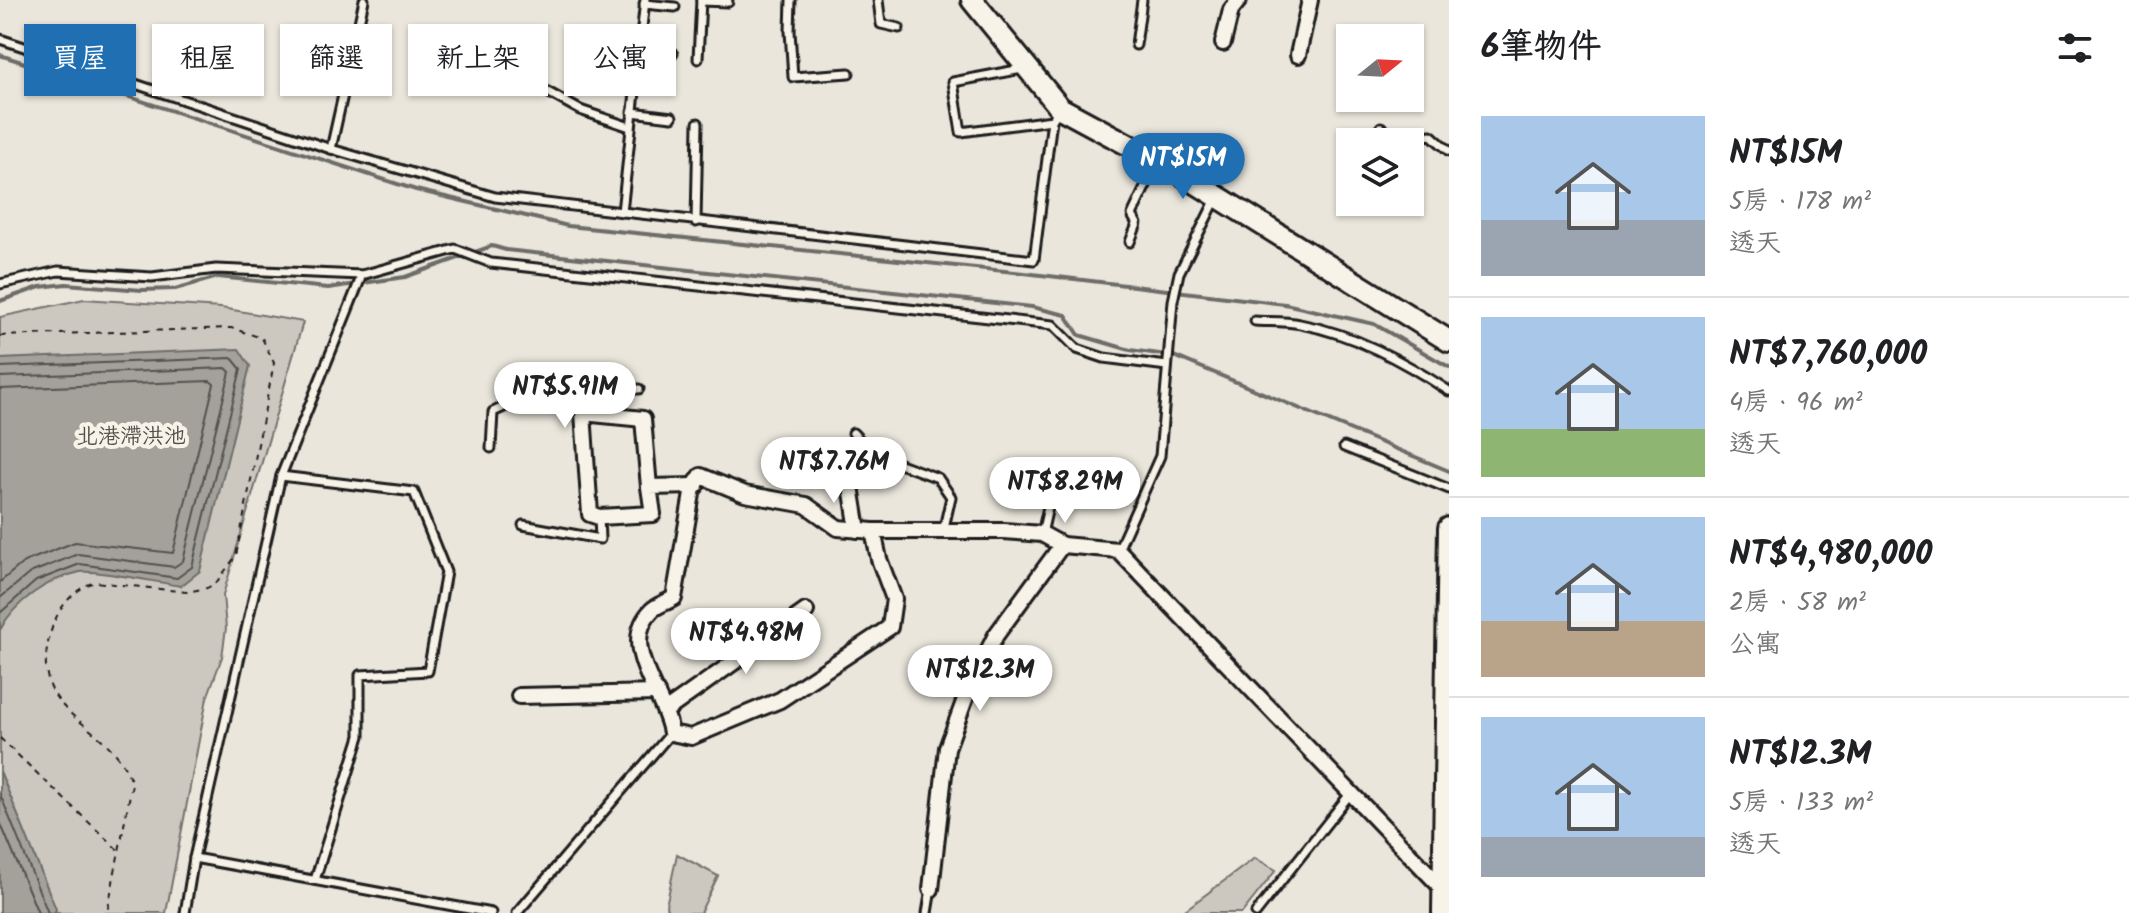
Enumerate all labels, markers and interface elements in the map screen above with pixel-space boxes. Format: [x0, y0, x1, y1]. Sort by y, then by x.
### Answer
text: 6筆物件 [1481, 21, 1601, 75]
chip: 買屋 [24, 24, 136, 96]
chip: 租屋 [152, 24, 264, 96]
chip: 篩選 [280, 24, 392, 96]
chip: 新上架 [408, 24, 548, 96]
chip: 公寓 [564, 24, 676, 96]
north arrow [1336, 24, 1424, 112]
map controls [1336, 24, 1424, 216]
icon: filters [2053, 26, 2097, 70]
text: NT$15M [1729, 127, 1842, 181]
button: layers [1336, 128, 1424, 216]
pin: NT$15M [1118, 133, 1248, 201]
text: NT$15M [1140, 138, 1226, 180]
icon: home [1545, 148, 1641, 244]
text: 5房 · 178 m² [1729, 181, 1871, 223]
text: 透天 [1729, 223, 1781, 265]
text: NT$7,760,000 [1729, 328, 1927, 382]
icon: home [1545, 349, 1641, 445]
pin: NT$5.91M [482, 362, 648, 430]
text: NT$5.91M [512, 367, 618, 409]
text: 4房 · 96 m² [1729, 382, 1863, 424]
park label: 北港滯洪池 [76, 420, 186, 455]
text: 透天 [1729, 424, 1781, 466]
pin: NT$7.76M [751, 437, 917, 505]
text: NT$7.76M [779, 442, 889, 484]
pin: NT$8.29M [982, 457, 1148, 525]
text: NT$8.29M [1007, 462, 1123, 504]
text: NT$4,980,000 [1729, 528, 1932, 582]
icon: home [1545, 549, 1641, 645]
text: 2房 · 58 m² [1729, 582, 1866, 624]
pin: NT$4.98M [663, 608, 829, 676]
text: NT$4.98M [689, 613, 803, 655]
text: 公寓 [1729, 624, 1781, 666]
pin: NT$12.3M [897, 645, 1063, 713]
text: NT$12.3M [926, 650, 1035, 692]
text: NT$12.3M [1729, 728, 1872, 782]
icon: home [1545, 749, 1641, 845]
text: 5房 · 133 m² [1729, 782, 1873, 824]
text: 透天 [1729, 824, 1781, 866]

